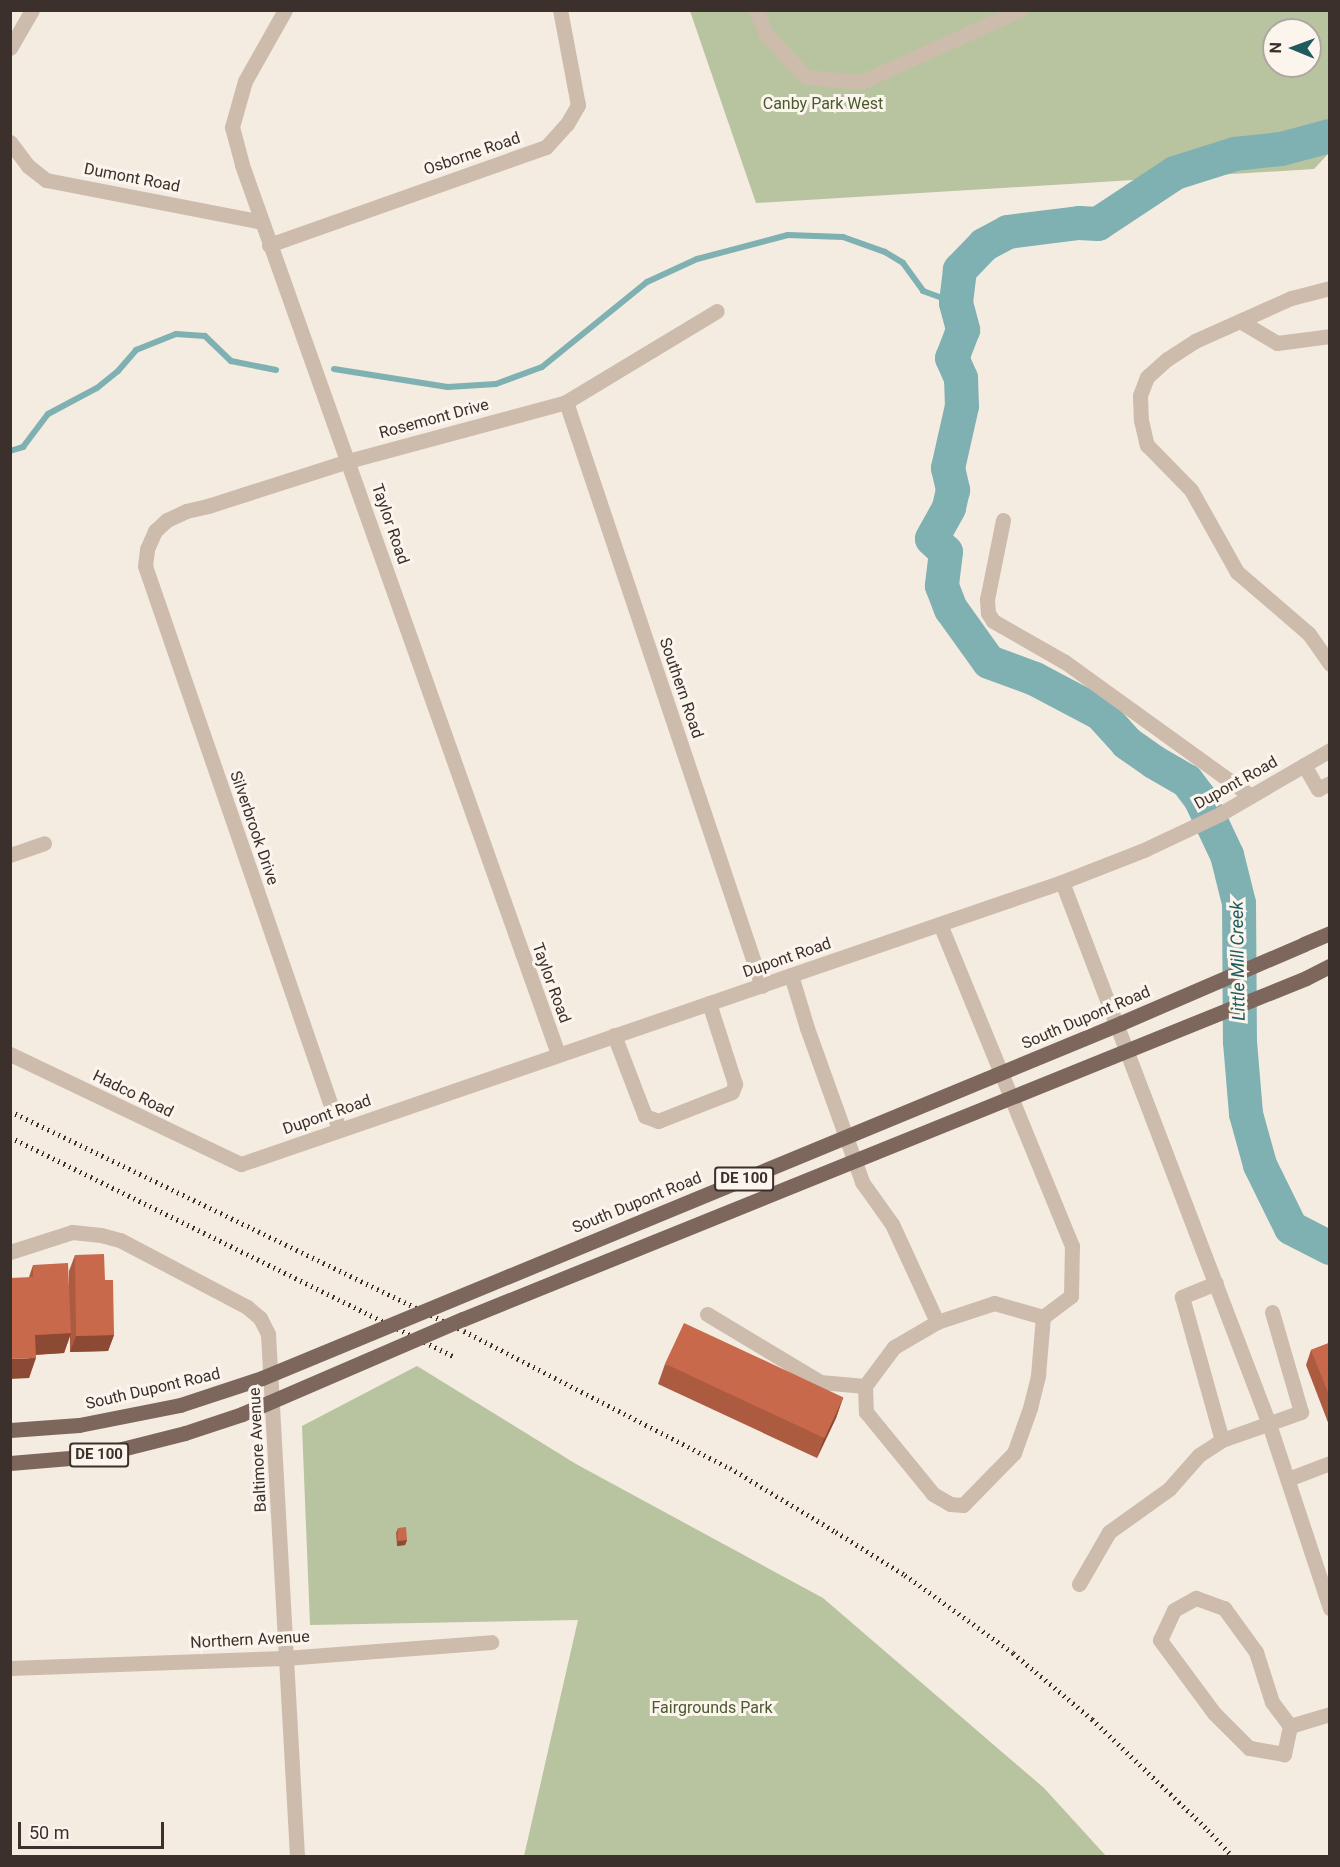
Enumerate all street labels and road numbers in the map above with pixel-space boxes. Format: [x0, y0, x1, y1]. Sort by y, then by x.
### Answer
street label: Osborne Road [421, 129, 523, 179]
street label: Dumont Road [82, 159, 182, 197]
street label: Rosemont Drive [377, 395, 491, 443]
street label: Taylor Road [367, 481, 413, 567]
street label: Southern Road [655, 635, 707, 741]
street label: Dupont Road [1191, 752, 1281, 814]
street label: Silverbrook Drive [225, 768, 283, 888]
street label: Dupont Road [740, 934, 834, 982]
street label: Taylor Road [528, 940, 574, 1026]
street label: South Dupont Road [1019, 982, 1153, 1054]
street label: Hadco Road [90, 1066, 176, 1122]
street label: Dupont Road [280, 1091, 374, 1139]
road number: DE 100 [714, 1167, 774, 1191]
street label: South Dupont Road [570, 1168, 704, 1238]
street label: South Dupont Road [84, 1364, 222, 1414]
street label: Baltimore Avenue [245, 1387, 271, 1513]
road number: DE 100 [69, 1443, 129, 1467]
street label: Northern Avenue [190, 1627, 310, 1653]

